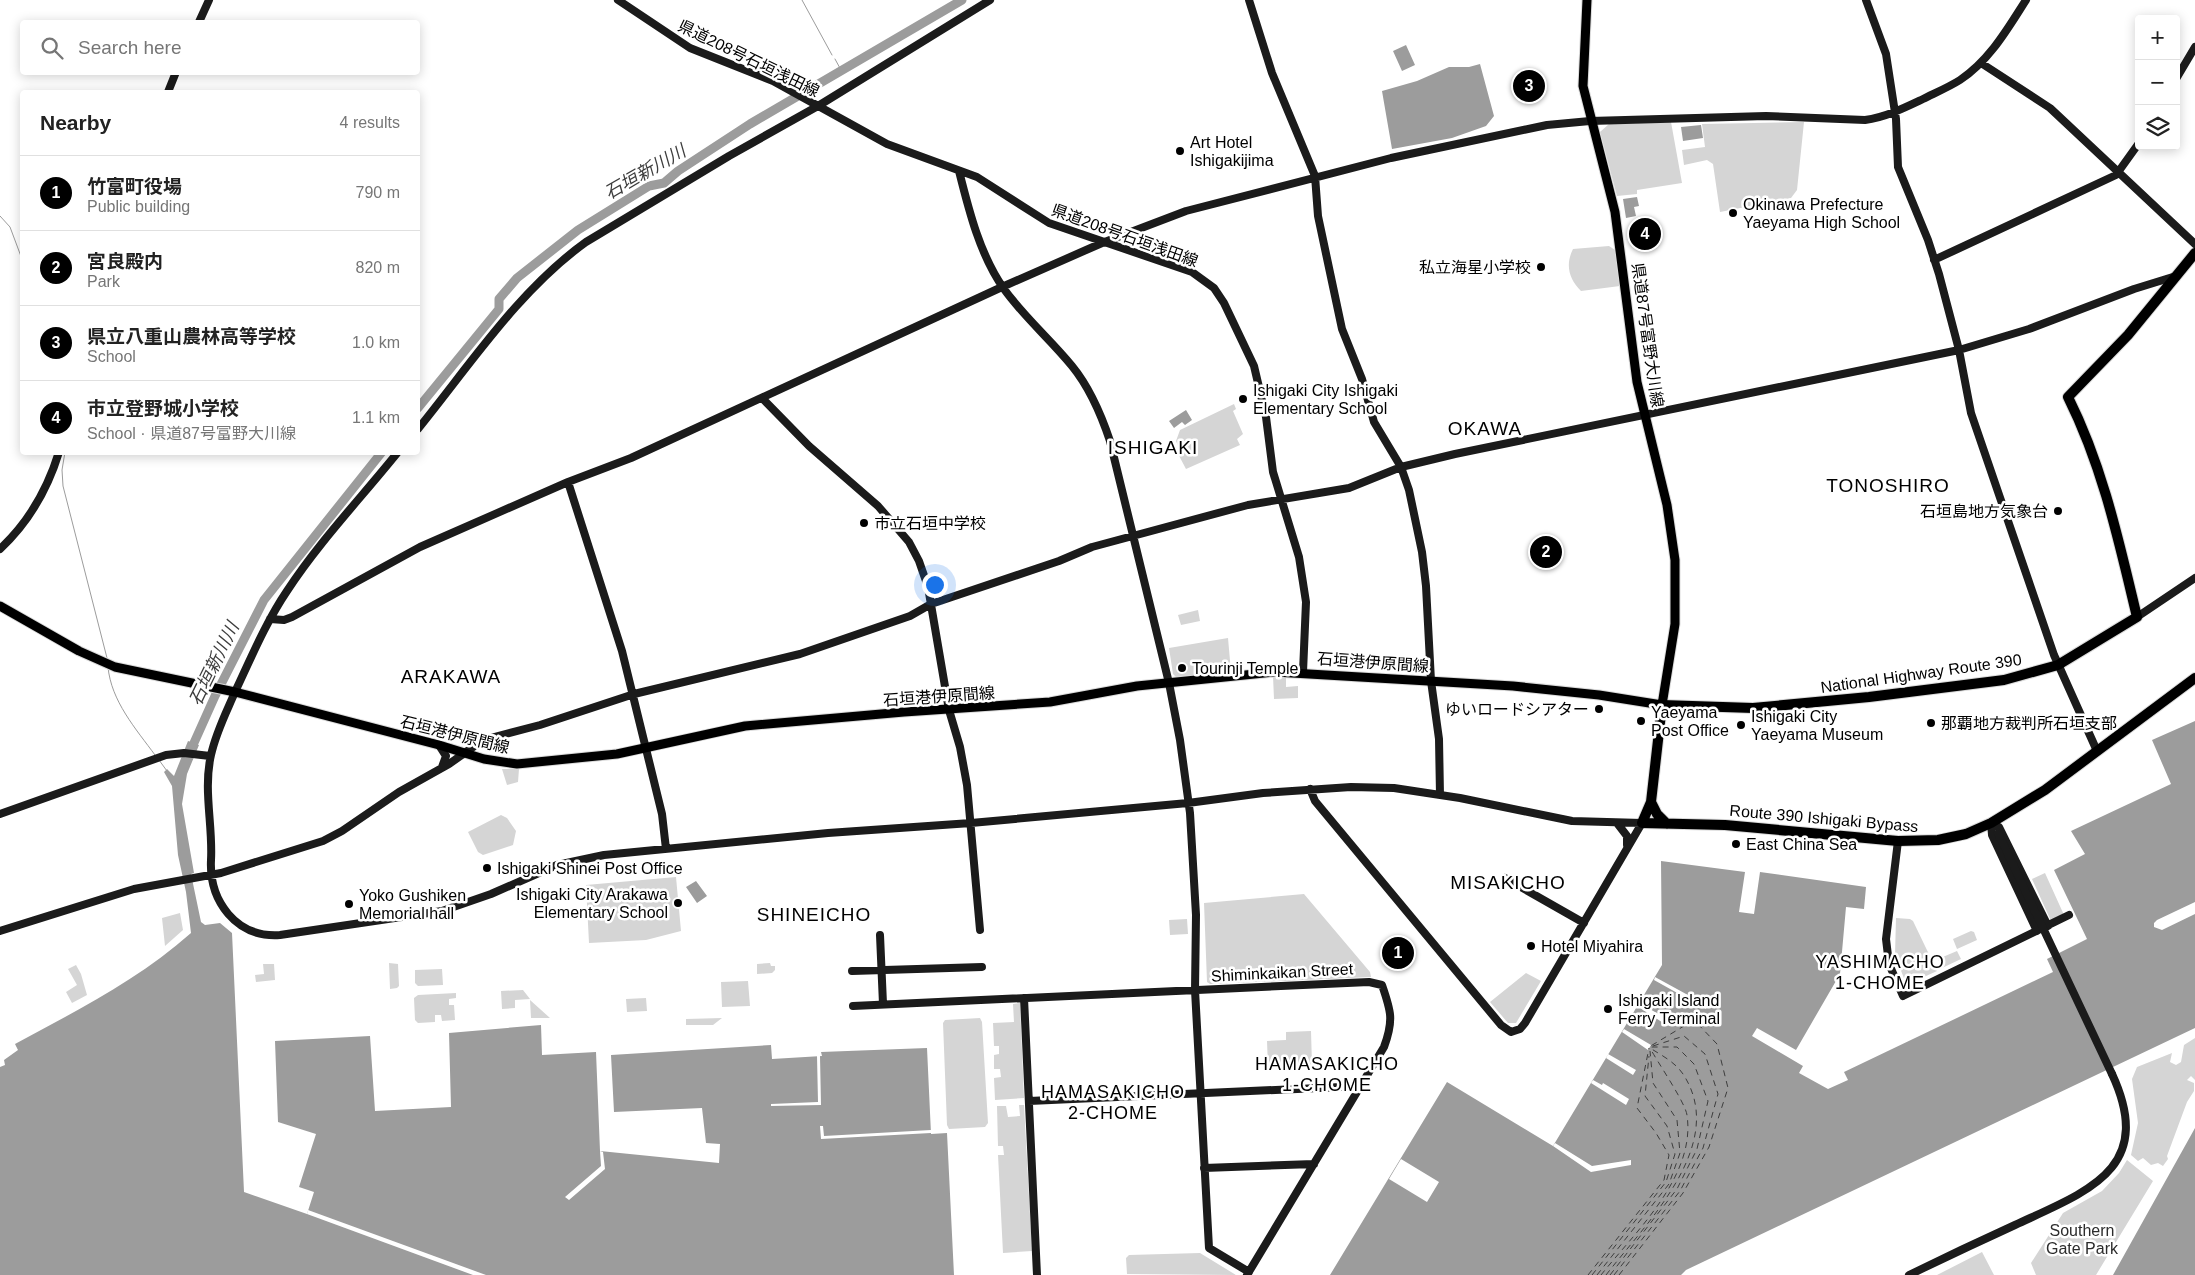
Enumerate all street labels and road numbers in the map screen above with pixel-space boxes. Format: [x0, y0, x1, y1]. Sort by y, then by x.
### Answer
street label: 県道208号石垣浅田線 [676, 17, 822, 100]
street label: 県道208号石垣浅田線 [1049, 201, 1200, 270]
street label: 県道87号富野大川線 [1629, 262, 1666, 408]
street label: 石垣港伊原間線 [1317, 650, 1429, 675]
street label: National Highway Route 390 [1819, 651, 2023, 696]
street label: 石垣港伊原間線 [883, 684, 995, 709]
street label: 石垣港伊原間線 [398, 713, 511, 756]
street label: Route 390 Ishigaki Bypass [1729, 802, 1919, 835]
street label: Shiminkaikan Street [1211, 960, 1354, 985]

